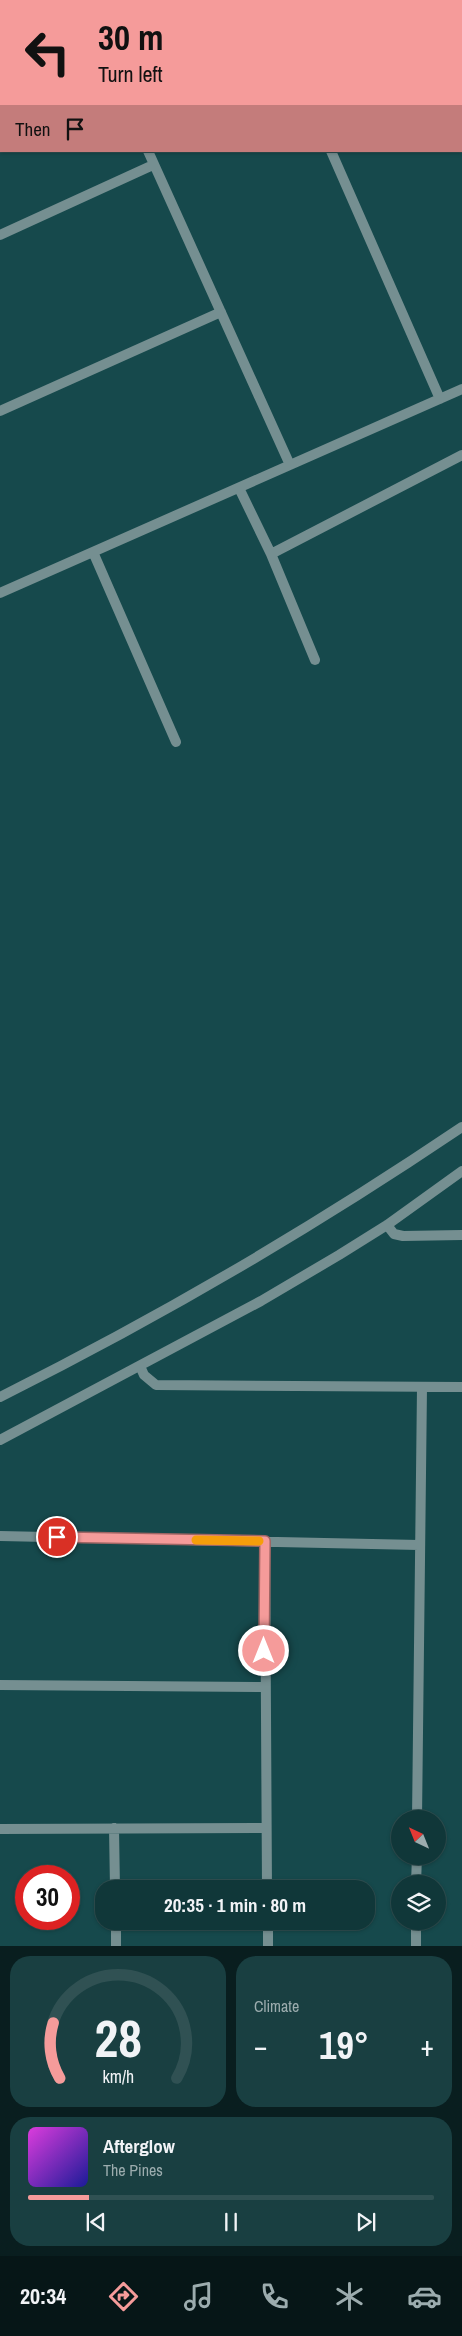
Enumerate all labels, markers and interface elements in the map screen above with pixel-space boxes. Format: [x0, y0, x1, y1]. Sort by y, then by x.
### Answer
text: 30 m [98, 14, 163, 61]
icon: left [15, 20, 80, 85]
text: Turn left [98, 59, 163, 89]
icon: arrive [61, 115, 89, 143]
text: Then [15, 116, 51, 142]
pin [36, 1516, 78, 1558]
icon: arrive [43, 1523, 71, 1551]
position arrow [237, 1624, 289, 1676]
north arrow [391, 1810, 446, 1865]
map controls [391, 1810, 446, 1930]
speed limit sign: 30 [15, 1865, 80, 1930]
button: layers [391, 1875, 446, 1930]
text: 20:35 · 1 min · 80 m [164, 1892, 306, 1918]
text: Climate [254, 1995, 299, 2017]
text: 28 [94, 2003, 142, 2073]
text: 19° [319, 2020, 369, 2071]
text: − [254, 2027, 267, 2065]
text: + [421, 2027, 434, 2065]
text: km/h [102, 2065, 134, 2089]
text: Afterglow [103, 2133, 175, 2159]
text: The Pines [103, 2159, 163, 2181]
icon: previous [82, 2208, 110, 2236]
icon: pause [217, 2208, 245, 2236]
icon: next [352, 2208, 380, 2236]
icon: directions [106, 2279, 141, 2314]
icon: music [181, 2279, 216, 2314]
icon: phone [257, 2279, 292, 2314]
icon: climate [332, 2279, 367, 2314]
icon: car [407, 2279, 442, 2314]
text: 20:34 [20, 2281, 66, 2311]

